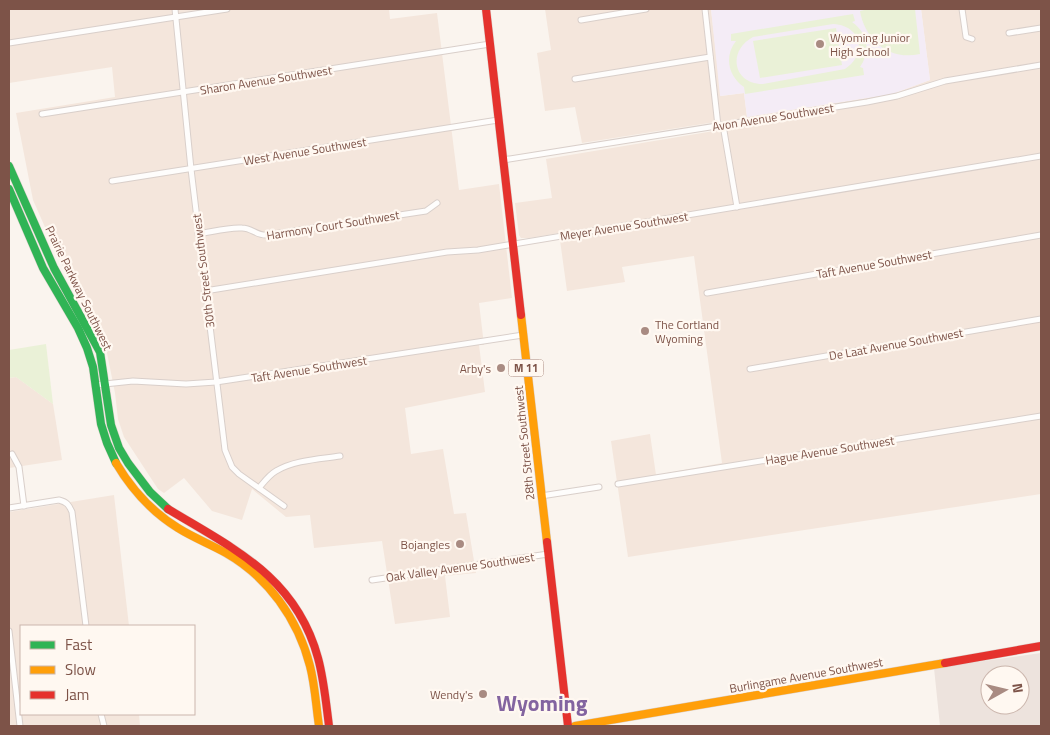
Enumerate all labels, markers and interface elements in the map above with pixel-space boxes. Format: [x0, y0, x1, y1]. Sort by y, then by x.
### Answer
place label: Wyoming Junior High School [830, 28, 910, 61]
marker: Wyoming Junior High School [814, 38, 826, 50]
street label: Sharon Avenue Southwest [199, 60, 334, 100]
street label: Avon Avenue Southwest [711, 98, 836, 136]
street label: West Avenue Southwest [242, 132, 368, 170]
street label: Harmony Court Southwest [265, 205, 402, 245]
street label: Meyer Avenue Southwest [559, 206, 690, 246]
street label: 30th Street Southwest [186, 212, 219, 329]
street label: Prairie Parkway Southwest [41, 222, 118, 354]
street label: Taft Avenue Southwest [815, 244, 934, 284]
place label: The Cortland Wyoming [655, 315, 719, 348]
street label: De Laat Avenue Southwest [827, 323, 965, 365]
marker: The Cortland Wyoming [639, 325, 651, 337]
street label: Taft Avenue Southwest [250, 350, 369, 388]
place label: Arby's [460, 359, 491, 378]
road number: M 11 [508, 359, 544, 376]
marker: Arby's [495, 362, 507, 374]
street label: 28th Street Southwest [508, 384, 539, 501]
street label: Hague Avenue Southwest [764, 430, 897, 470]
place label: Bojangles [401, 535, 450, 554]
marker: Bojangles [454, 538, 466, 550]
street label: Oak Valley Avenue Southwest [384, 547, 536, 587]
legend [20, 625, 195, 715]
text: Fast [65, 633, 93, 656]
street label: Burlingame Avenue Southwest [728, 652, 885, 698]
text: Slow [65, 658, 96, 681]
north arrow [980, 665, 1030, 715]
text: N [1007, 682, 1029, 694]
text: Jam [65, 683, 89, 706]
place label: Wendy's [430, 685, 473, 704]
district label: Wyoming [496, 686, 588, 720]
marker: Wendy's [477, 688, 489, 700]

